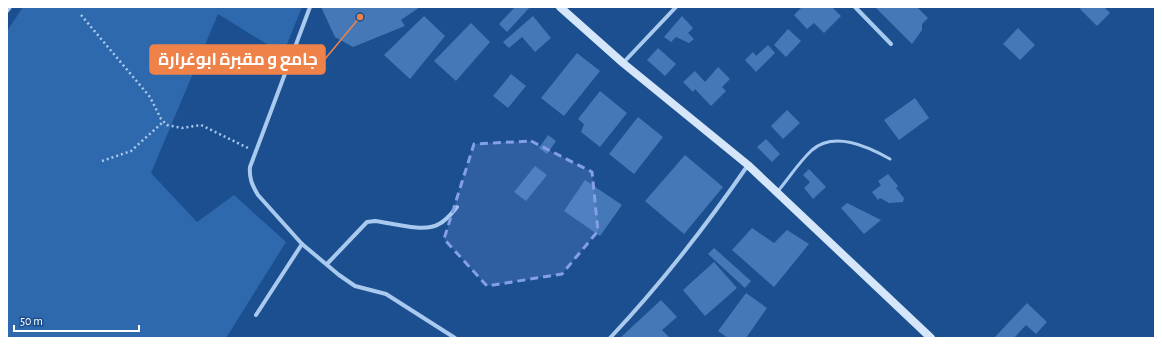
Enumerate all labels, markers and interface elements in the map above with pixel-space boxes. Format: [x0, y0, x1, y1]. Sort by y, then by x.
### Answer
callout: جامع و مقبرة ابوغرارة [150, 45, 325, 74]
text: جامع و مقبرة ابوغرارة [158, 51, 318, 71]
scale bar [14, 307, 139, 333]
text: 50 m [20, 315, 43, 327]

